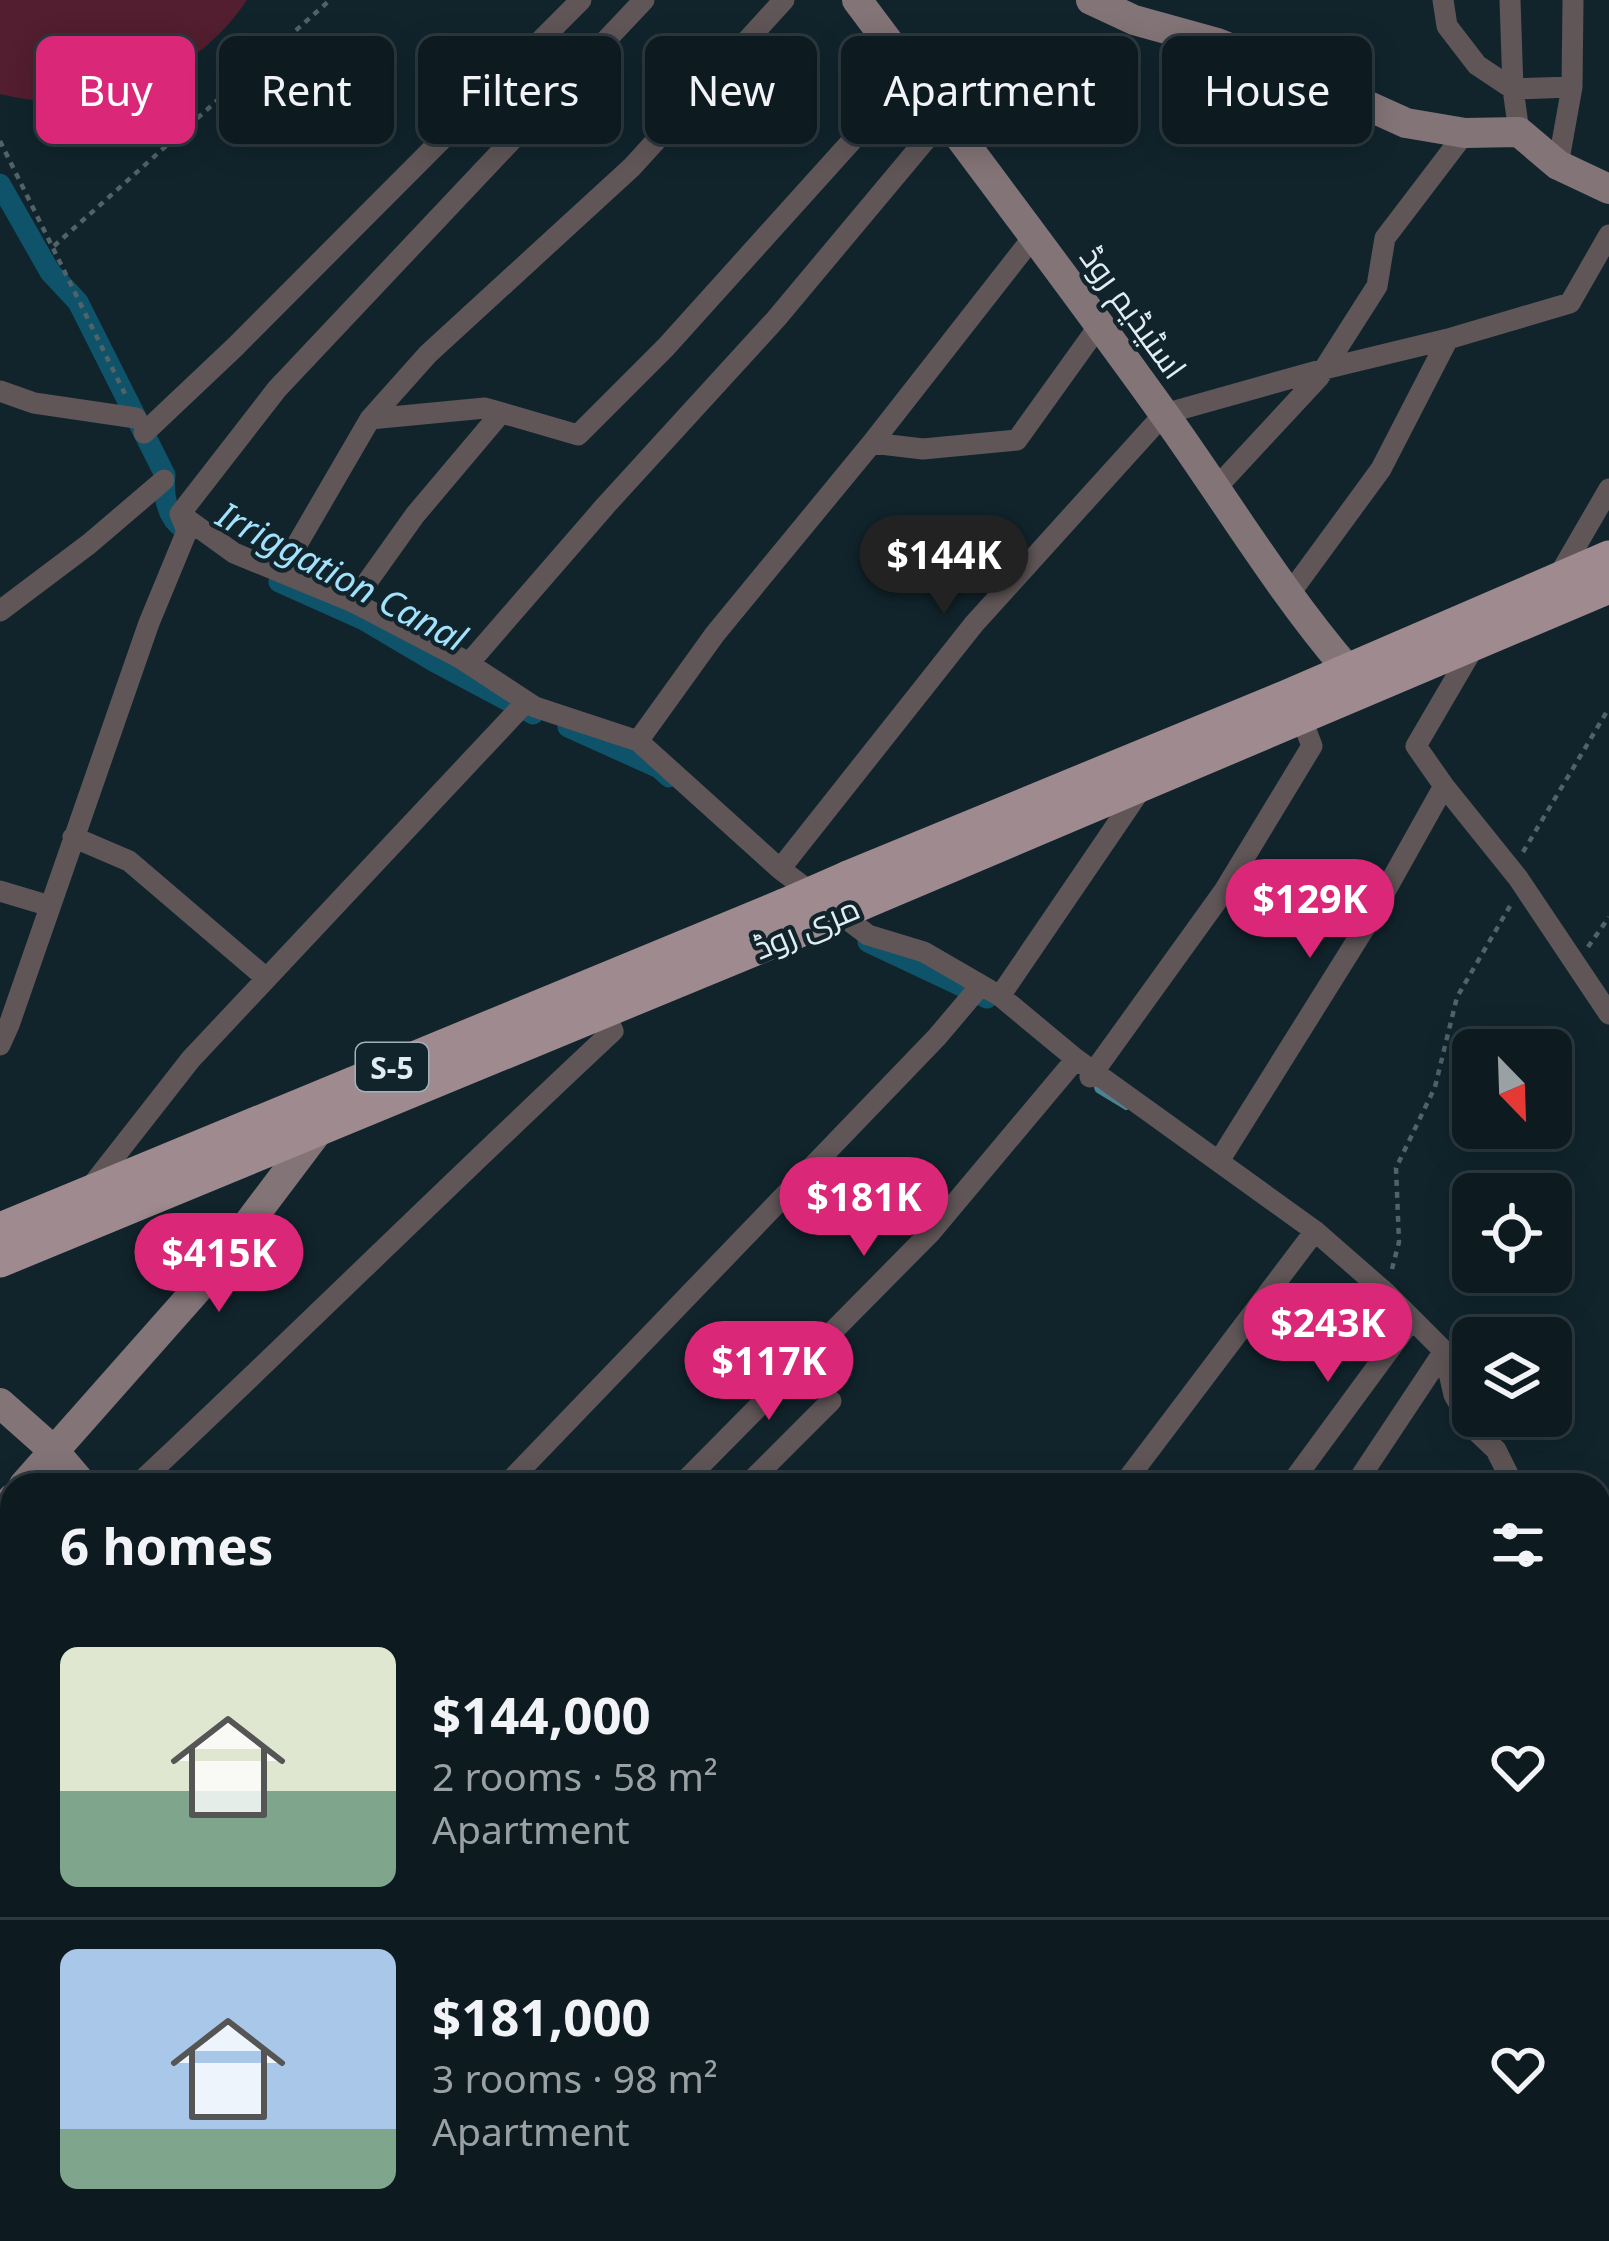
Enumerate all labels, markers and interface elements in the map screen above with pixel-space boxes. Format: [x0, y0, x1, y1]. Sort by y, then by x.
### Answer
chip: Buy [36, 36, 195, 144]
chip: Rent [219, 36, 394, 144]
chip: Filters [418, 36, 621, 144]
chip: New [645, 36, 817, 144]
chip: Apartment [841, 36, 1138, 144]
chip: House [1162, 36, 1372, 144]
street label: اسٹیڈیم روڈ [1069, 236, 1198, 388]
water label: Irriggation Canal [208, 489, 476, 663]
pin: $144K [860, 515, 1028, 617]
text: $144K [886, 527, 1002, 580]
pin: $129K [1226, 859, 1394, 961]
text: $129K [1252, 871, 1368, 924]
street label: مری روڈ [746, 884, 866, 970]
north arrow [1452, 1029, 1572, 1149]
map controls [1452, 1029, 1572, 1437]
road number: S-5 [356, 1043, 428, 1091]
pin: $181K [780, 1157, 948, 1259]
text: $181K [806, 1169, 922, 1222]
button: locate [1452, 1173, 1572, 1293]
pin: $415K [135, 1213, 303, 1315]
text: $415K [161, 1225, 277, 1278]
pin: $243K [1244, 1283, 1412, 1385]
text: $243K [1270, 1295, 1386, 1348]
button: layers [1452, 1317, 1572, 1437]
pin: $117K [685, 1321, 853, 1423]
text: $117K [711, 1333, 827, 1386]
text: 6 homes [60, 1510, 273, 1580]
icon: filters [1485, 1512, 1551, 1578]
text: $144,000 [432, 1679, 651, 1749]
icon: home [156, 1695, 300, 1839]
icon: heart [1485, 1734, 1551, 1800]
text: 2 rooms · 58 m² [432, 1749, 718, 1802]
text: Apartment [432, 1802, 630, 1855]
text: $181,000 [432, 1981, 651, 2051]
icon: home [156, 1997, 300, 2141]
icon: heart [1485, 2036, 1551, 2102]
text: 3 rooms · 98 m² [432, 2051, 718, 2104]
text: Apartment [432, 2104, 630, 2157]

